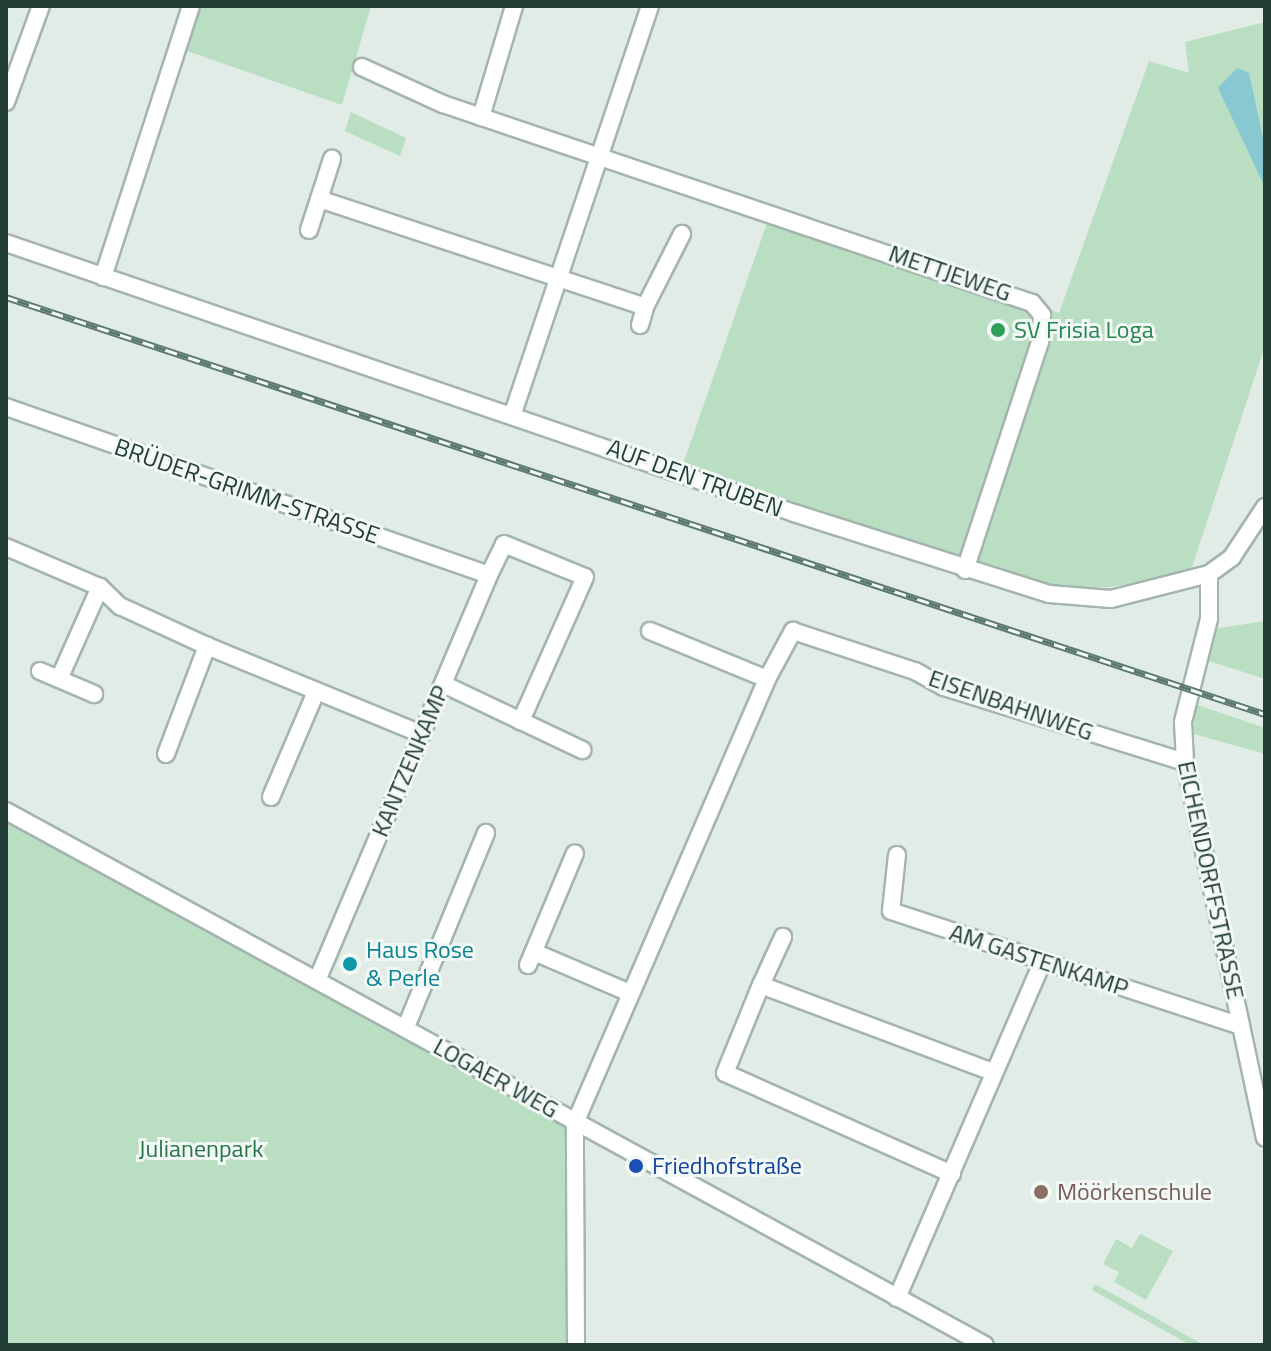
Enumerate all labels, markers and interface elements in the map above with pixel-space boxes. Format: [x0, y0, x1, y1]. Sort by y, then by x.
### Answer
street label: METTJEWEG [885, 239, 1015, 307]
place label: SV Frisia Loga [1014, 316, 1154, 344]
marker: SV Frisia Loga [989, 321, 1007, 339]
street label: BRÜDER-GRIMM-STRASSE [111, 432, 383, 550]
street label: AUF DEN TRUBEN [603, 433, 787, 523]
street label: EISENBAHNWEG [925, 663, 1097, 747]
street label: KANTZENKAMP [365, 681, 455, 841]
street label: EICHENDORFFSTRASSE [1172, 758, 1250, 1002]
street label: AM GASTENKAMP [946, 918, 1132, 1002]
place label: Haus Rose & Perle [366, 936, 474, 992]
marker: Haus Rose & Perle [341, 955, 359, 973]
street label: LOGAER WEG [428, 1032, 564, 1124]
park label: Julianenpark [139, 1135, 263, 1163]
place label: Friedhofstraße [652, 1152, 802, 1180]
marker: Friedhofstraße [627, 1157, 645, 1175]
place label: Möörkenschule [1057, 1178, 1212, 1206]
marker: Möörkenschule [1032, 1183, 1050, 1201]

